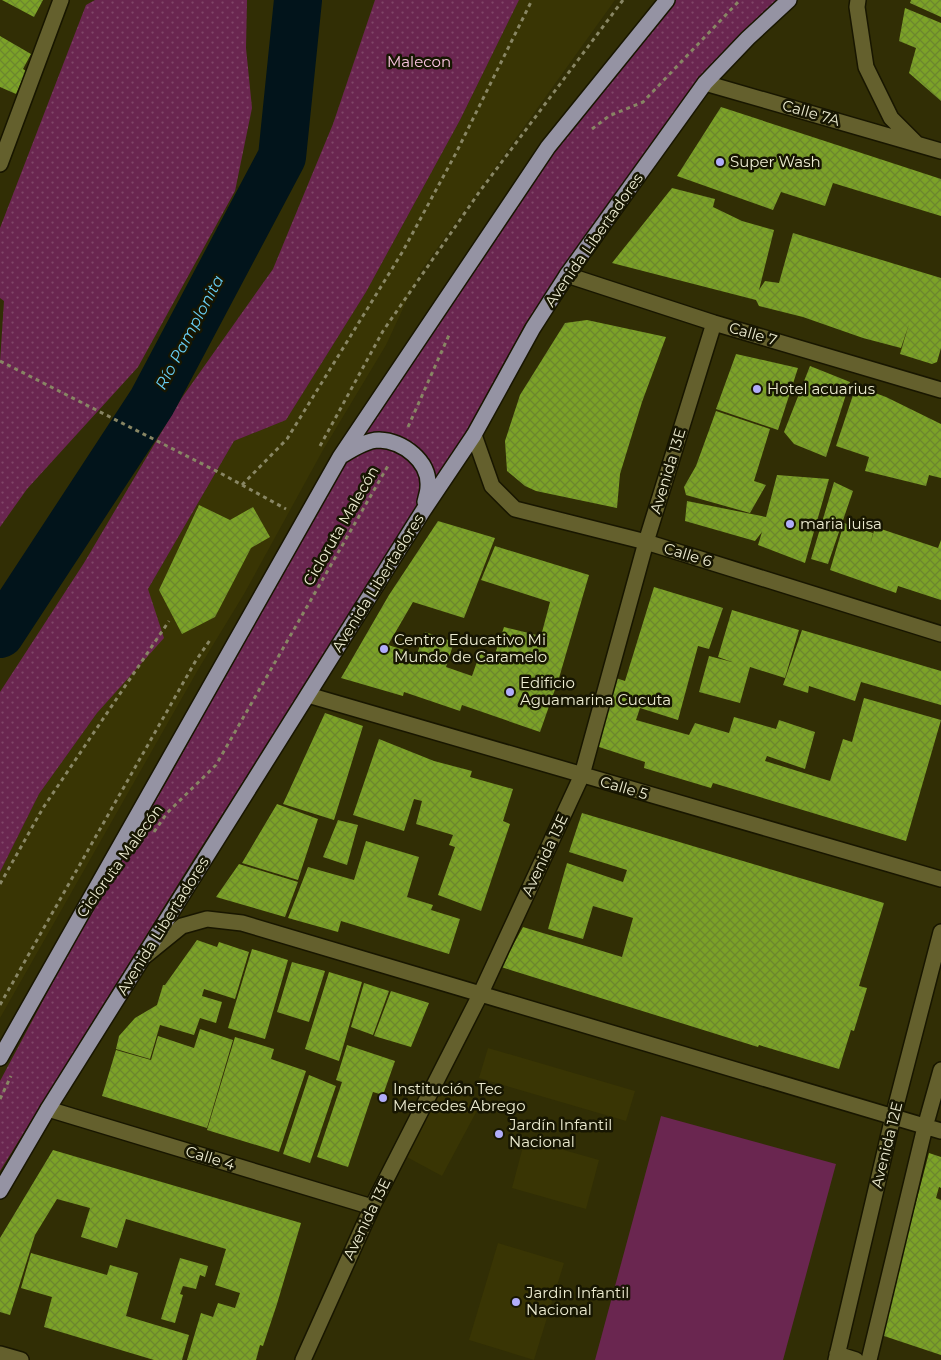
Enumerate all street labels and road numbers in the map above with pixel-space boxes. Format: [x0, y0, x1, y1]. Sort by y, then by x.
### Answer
street label: Calle 7A [780, 95, 842, 130]
street label: Avenida Libertadores [540, 169, 647, 310]
street label: Calle 7 [727, 318, 780, 349]
street label: Avenida 13E [646, 426, 690, 516]
street label: Cicloruta Malecón [299, 462, 383, 589]
street label: Avenida Libertadores [327, 510, 428, 655]
street label: Calle 6 [662, 538, 715, 571]
street label: Calle 5 [598, 772, 650, 803]
street label: Cicloruta Malecón [72, 800, 167, 921]
street label: Avenida 13E [517, 811, 572, 899]
street label: Avenida Libertadores [112, 853, 213, 998]
street label: Avenida 12E [867, 1100, 906, 1190]
street label: Calle 4 [183, 1141, 237, 1174]
street label: Avenida 13E [339, 1175, 394, 1263]

